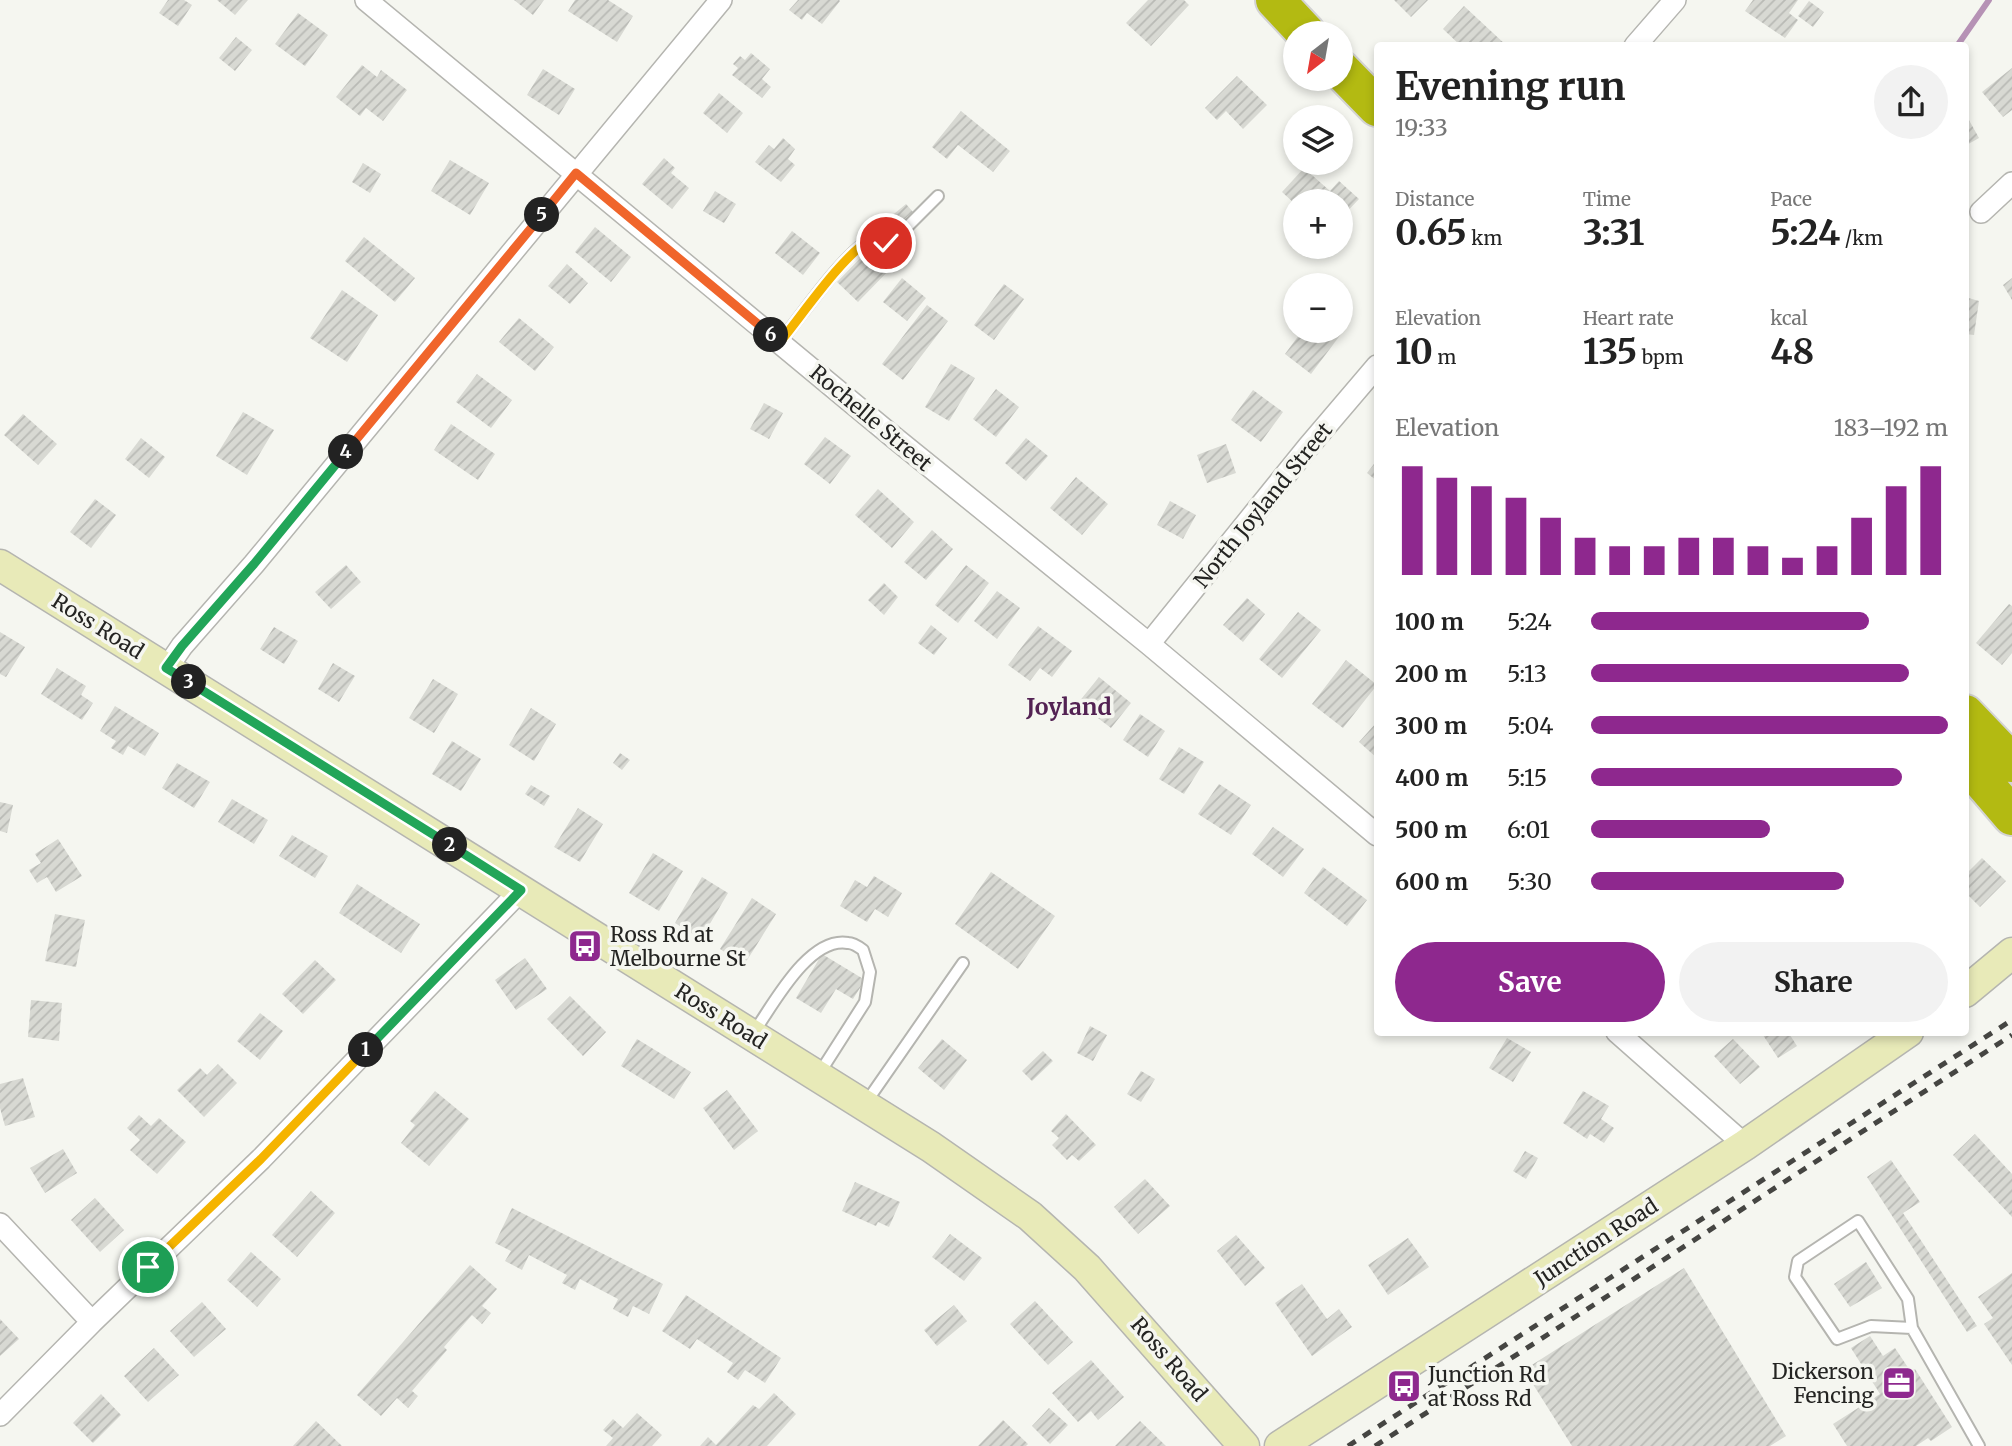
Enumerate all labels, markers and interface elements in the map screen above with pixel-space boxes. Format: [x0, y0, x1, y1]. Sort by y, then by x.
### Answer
north arrow [1283, 21, 1353, 91]
map controls [1283, 21, 1353, 343]
text: Evening run [1395, 63, 1626, 110]
button: share [1874, 65, 1948, 139]
button: layers [1283, 105, 1353, 175]
text: 19:33 [1395, 113, 1448, 142]
text: Distance [1395, 187, 1474, 211]
text: Time [1583, 187, 1631, 211]
text: Pace [1770, 187, 1812, 211]
button: + [1283, 189, 1353, 259]
pin: 5 [524, 198, 560, 232]
text: 5 [536, 202, 547, 226]
text: 0.65 [1395, 211, 1467, 255]
text: 3:31 [1583, 211, 1645, 255]
text: 5:24 [1770, 211, 1840, 255]
pin [856, 213, 916, 273]
icon: check [867, 224, 905, 262]
text: km [1467, 226, 1502, 250]
text: /km [1840, 226, 1883, 250]
button: − [1283, 273, 1353, 343]
text: Elevation [1395, 306, 1481, 330]
text: Heart rate [1583, 306, 1674, 330]
text: kcal [1770, 306, 1808, 330]
pin: 6 [754, 318, 788, 352]
text: 6 [765, 322, 776, 346]
text: 10 [1395, 330, 1433, 374]
text: 135 [1583, 330, 1637, 374]
text: 48 [1770, 330, 1814, 374]
text: m [1433, 345, 1456, 369]
text: bpm [1637, 345, 1684, 369]
street label: Rochelle Street [804, 359, 938, 477]
text: Elevation [1395, 413, 1499, 442]
text: 183–192 m [1834, 413, 1948, 442]
street label: North Joyland Street [1188, 417, 1338, 593]
pin: 4 [328, 434, 364, 470]
text: 4 [339, 439, 352, 463]
street label: Ross Road [47, 587, 149, 665]
text: 100 m [1395, 607, 1464, 636]
text: 5:24 [1507, 607, 1552, 636]
text: 200 m [1395, 659, 1467, 688]
text: 5:13 [1507, 659, 1547, 688]
pin: 3 [172, 664, 206, 700]
text: 3 [183, 669, 194, 693]
district label: Joyland [1025, 692, 1112, 721]
text: 300 m [1395, 711, 1467, 740]
text: 5:04 [1507, 711, 1553, 740]
text: 400 m [1395, 763, 1469, 792]
text: 5:15 [1507, 763, 1547, 792]
text: 500 m [1395, 815, 1467, 844]
text: 6:01 [1507, 815, 1550, 844]
pin: 2 [433, 828, 468, 862]
text: 2 [444, 832, 455, 856]
text: 600 m [1395, 867, 1468, 896]
text: 5:30 [1507, 867, 1552, 896]
place label: Ross Rd at Melbourne St [610, 921, 746, 972]
bus stop icon: Ross Rd at Melbourne St [566, 927, 604, 965]
button: Save [1395, 942, 1665, 1022]
button: Share [1679, 942, 1948, 1022]
street label: Ross Road [670, 977, 772, 1055]
pin: 1 [348, 1032, 384, 1068]
text: 1 [361, 1037, 370, 1061]
street label: Junction Road [1528, 1192, 1663, 1292]
pin [118, 1237, 178, 1297]
icon: arrive [129, 1248, 167, 1286]
street label: Ross Road [1125, 1311, 1213, 1407]
place label: Dickerson Fencing [1772, 1358, 1874, 1409]
place label: Junction Rd at Ross Rd [1427, 1361, 1546, 1412]
office icon: Dickerson Fencing [1880, 1364, 1918, 1402]
bus stop icon: Junction Rd at Ross Rd [1385, 1367, 1423, 1405]

